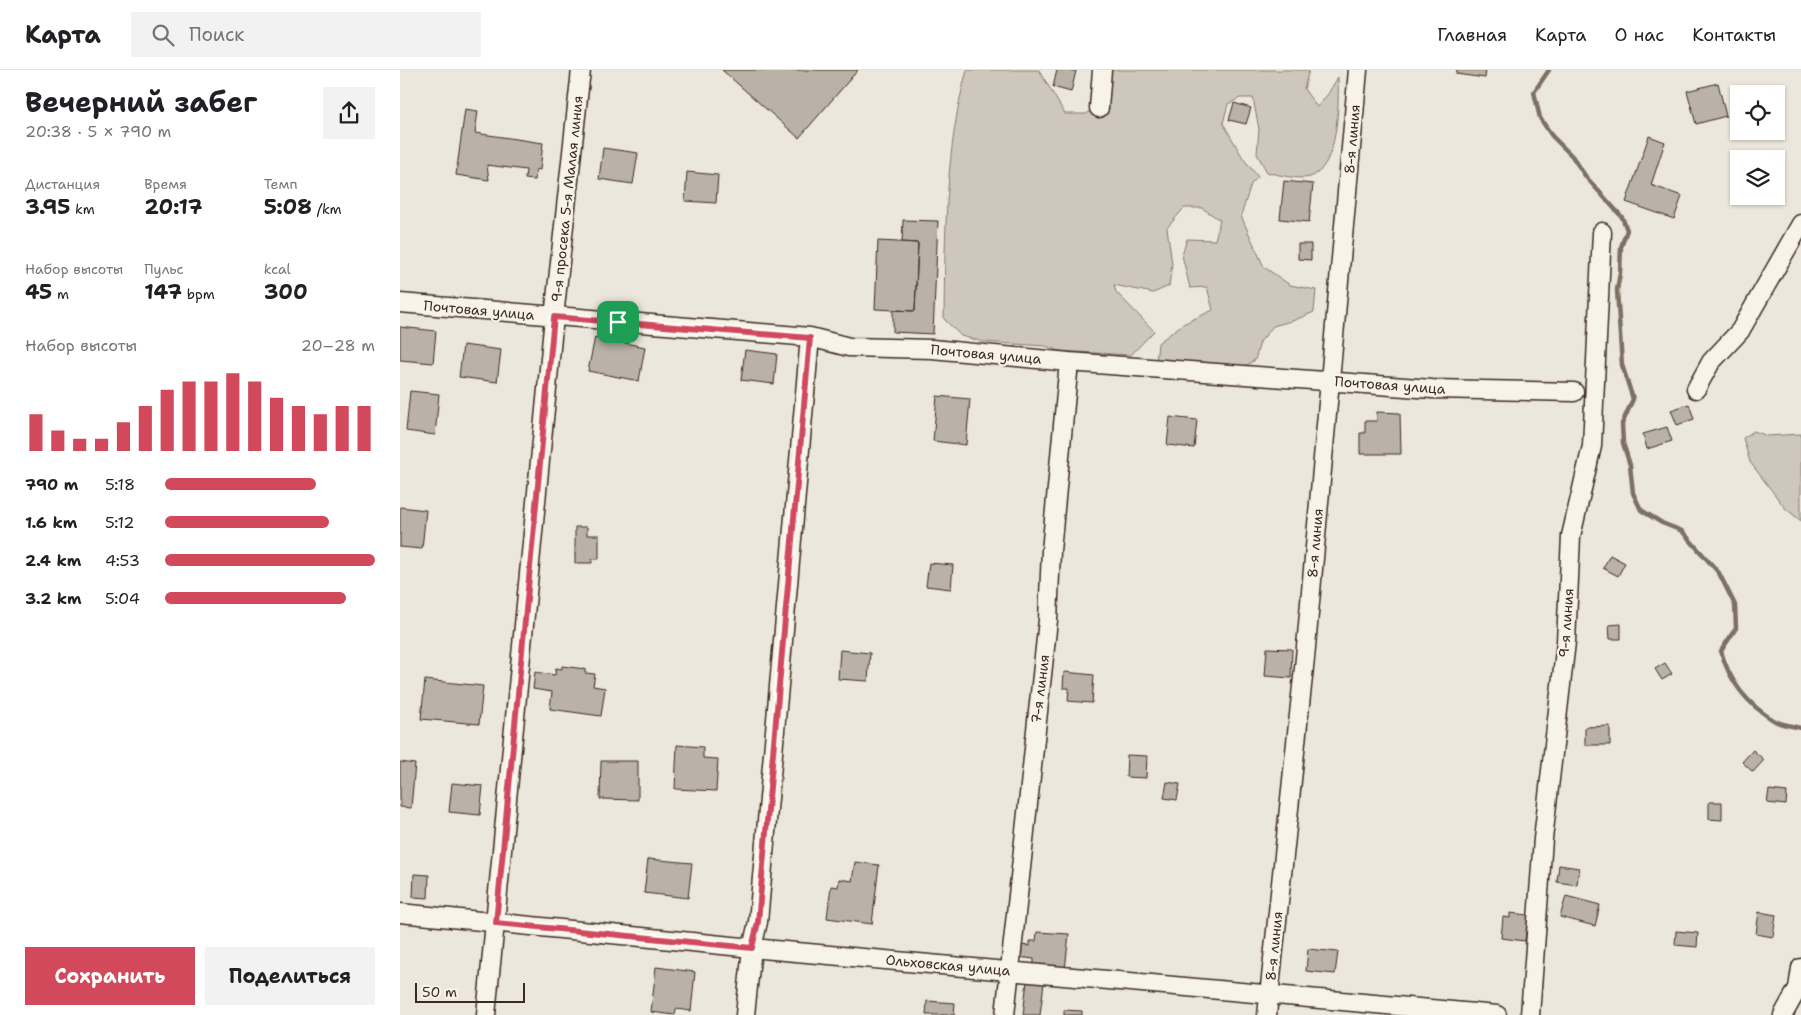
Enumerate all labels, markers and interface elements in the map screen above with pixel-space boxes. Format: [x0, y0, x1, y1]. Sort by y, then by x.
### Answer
search box [131, 12, 481, 57]
text: Карта [25, 19, 101, 51]
icon: search [149, 21, 177, 49]
text: Поиск [189, 22, 244, 47]
text: Главная [1437, 23, 1507, 47]
text: Карта [1535, 23, 1587, 47]
text: О нас [1615, 23, 1664, 47]
text: Контакты [1692, 23, 1776, 47]
text: Вечерний забег [25, 83, 257, 121]
map controls [1730, 85, 1785, 205]
button: locate [1730, 85, 1785, 140]
button: share [323, 87, 375, 139]
street label: 9-я просека 5-я Малая линия [547, 95, 587, 303]
street label: 8-я линия [1340, 104, 1364, 174]
text: 20:38 · 5 × 790 m [25, 121, 171, 142]
button: layers [1730, 150, 1785, 205]
text: Дистанция [25, 175, 100, 193]
text: Время [144, 175, 187, 193]
text: Темп [264, 175, 298, 193]
text: 3.95 [25, 193, 70, 221]
text: 20:17 [144, 193, 202, 221]
text: 5:08 [264, 193, 312, 221]
text: km [70, 200, 95, 218]
text: /km [312, 200, 342, 218]
text: Набор высоты [25, 260, 123, 278]
text: Пульс [144, 260, 184, 278]
text: kcal [264, 260, 291, 278]
text: 45 [25, 278, 52, 306]
text: 147 [144, 278, 182, 306]
text: 300 [264, 278, 308, 306]
text: m [52, 285, 69, 303]
text: bpm [182, 285, 215, 303]
street label: Почтовая улица [423, 296, 535, 324]
pin [597, 301, 639, 343]
icon: arrive [604, 308, 632, 336]
text: Набор высоты [25, 335, 137, 356]
text: 20–28 m [301, 335, 375, 356]
street label: Почтовая улица [930, 340, 1042, 368]
street label: Почтовая улица [1334, 372, 1446, 398]
text: 790 m [25, 474, 78, 495]
text: 5:18 [105, 474, 135, 495]
street label: 8-я линия [1303, 508, 1327, 578]
text: 1.6 km [25, 512, 77, 533]
text: 5:12 [105, 512, 135, 533]
text: 2.4 km [25, 550, 81, 571]
text: 4:53 [105, 550, 140, 571]
text: 3.2 km [25, 588, 82, 609]
text: 5:04 [105, 588, 140, 609]
street label: 9-я линия [1555, 588, 1577, 658]
street label: 7-я линия [1027, 653, 1053, 725]
street label: 8-я линия [1261, 910, 1287, 982]
button: Сохранить [25, 947, 195, 1005]
button: Поделиться [205, 947, 375, 1005]
street label: Ольховская улица [885, 951, 1011, 979]
scale bar [415, 980, 525, 1003]
text: 50 m [422, 983, 457, 1001]

